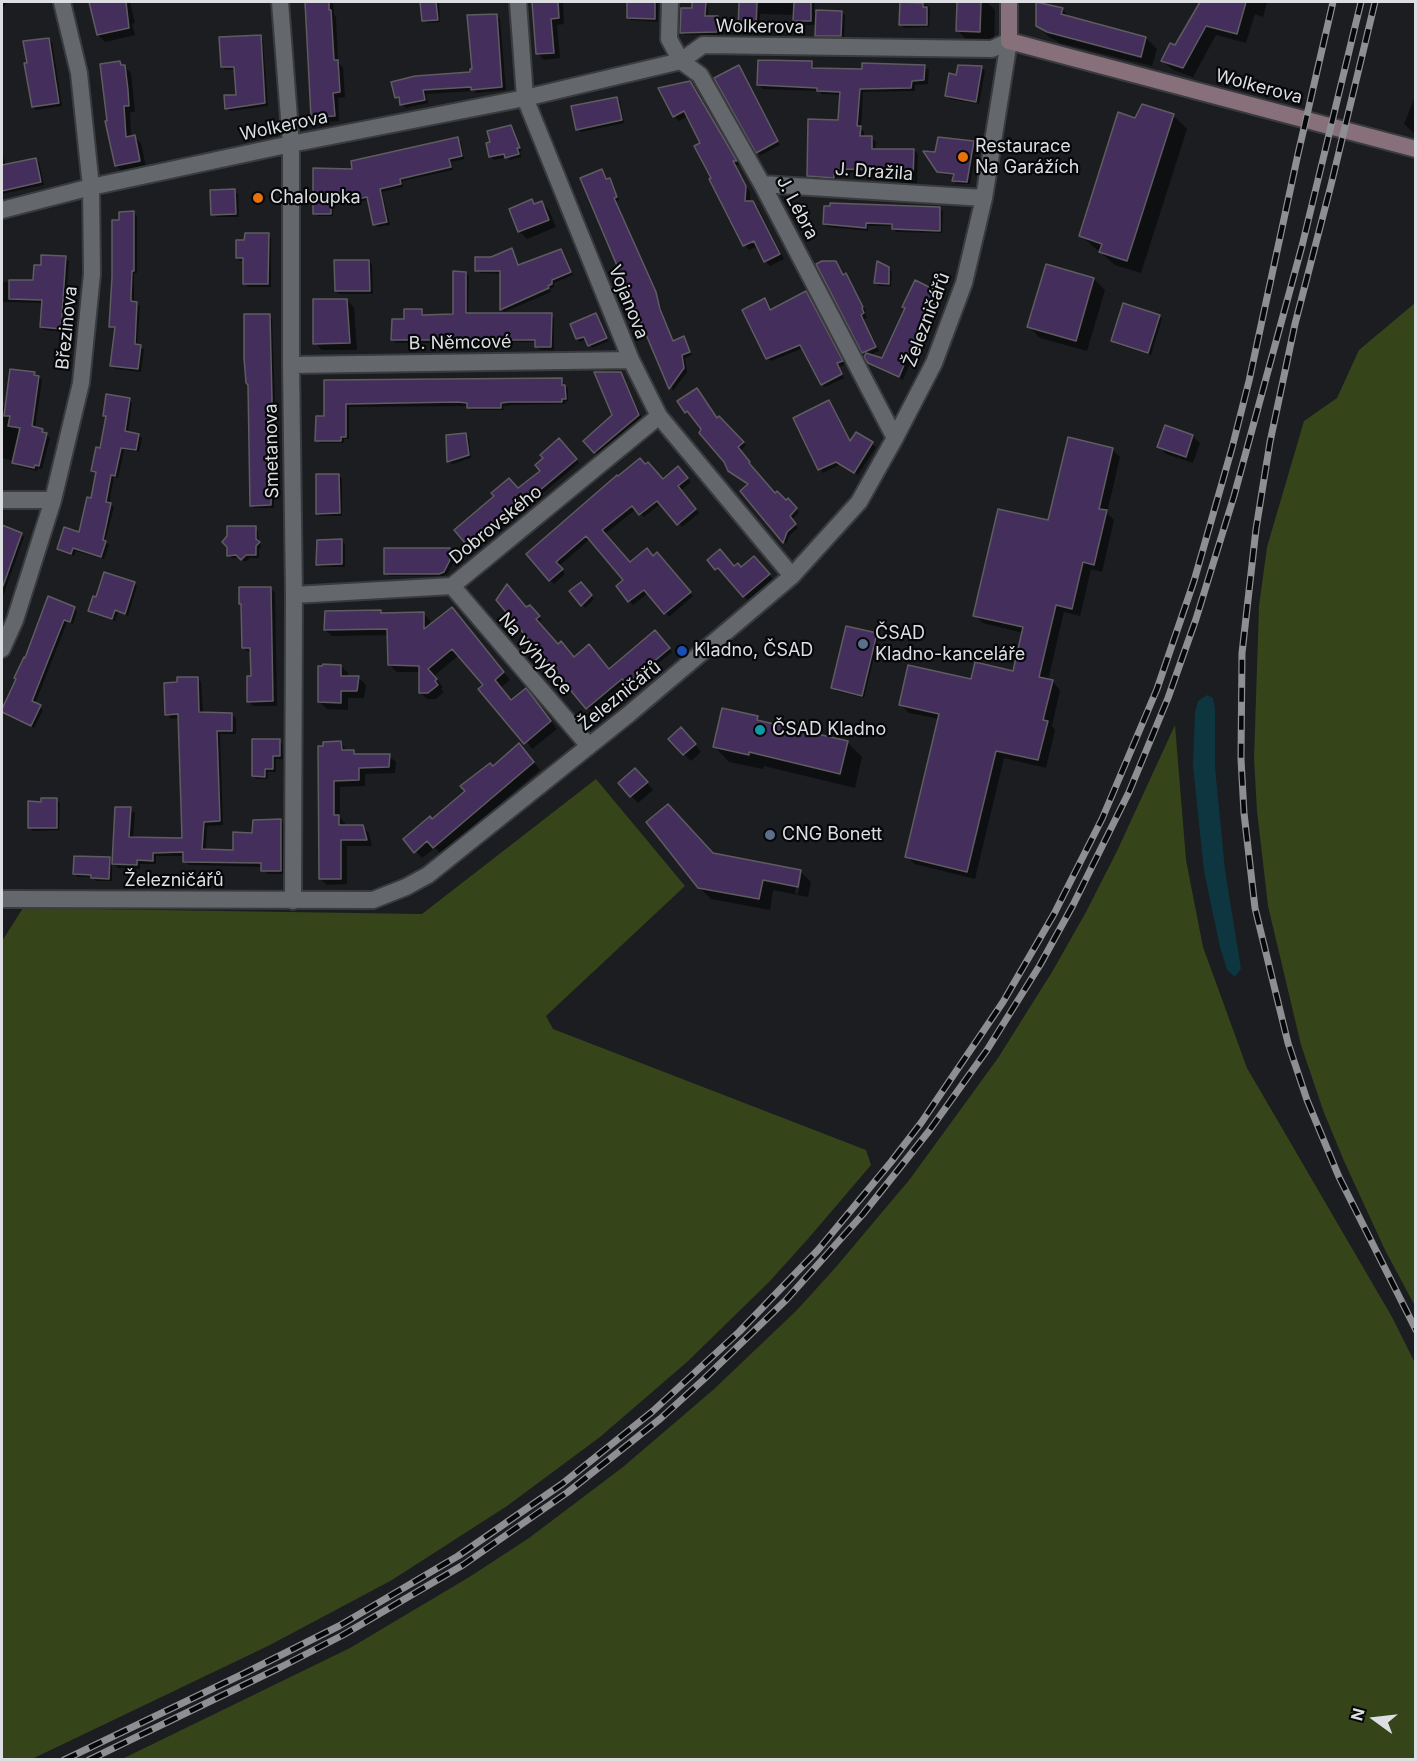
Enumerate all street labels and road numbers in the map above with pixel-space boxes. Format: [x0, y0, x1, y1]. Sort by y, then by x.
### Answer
street label: Wolkerova [715, 15, 805, 39]
street label: Wolkerova [1213, 65, 1305, 109]
street label: Wolkerova [238, 106, 330, 146]
street label: J. Dražila [834, 158, 914, 186]
street label: J. Lébra [771, 173, 823, 243]
street label: Vojanova [603, 262, 653, 342]
street label: Železničářů [899, 270, 955, 370]
street label: Březinova [52, 285, 82, 371]
street label: B. Němcové [408, 331, 512, 355]
street label: Smetanova [260, 403, 284, 499]
street label: Dobrovského [445, 481, 547, 569]
street label: Na výhybce [494, 609, 576, 699]
street label: Železničářů [575, 656, 665, 736]
street label: Železničářů [124, 870, 224, 892]

